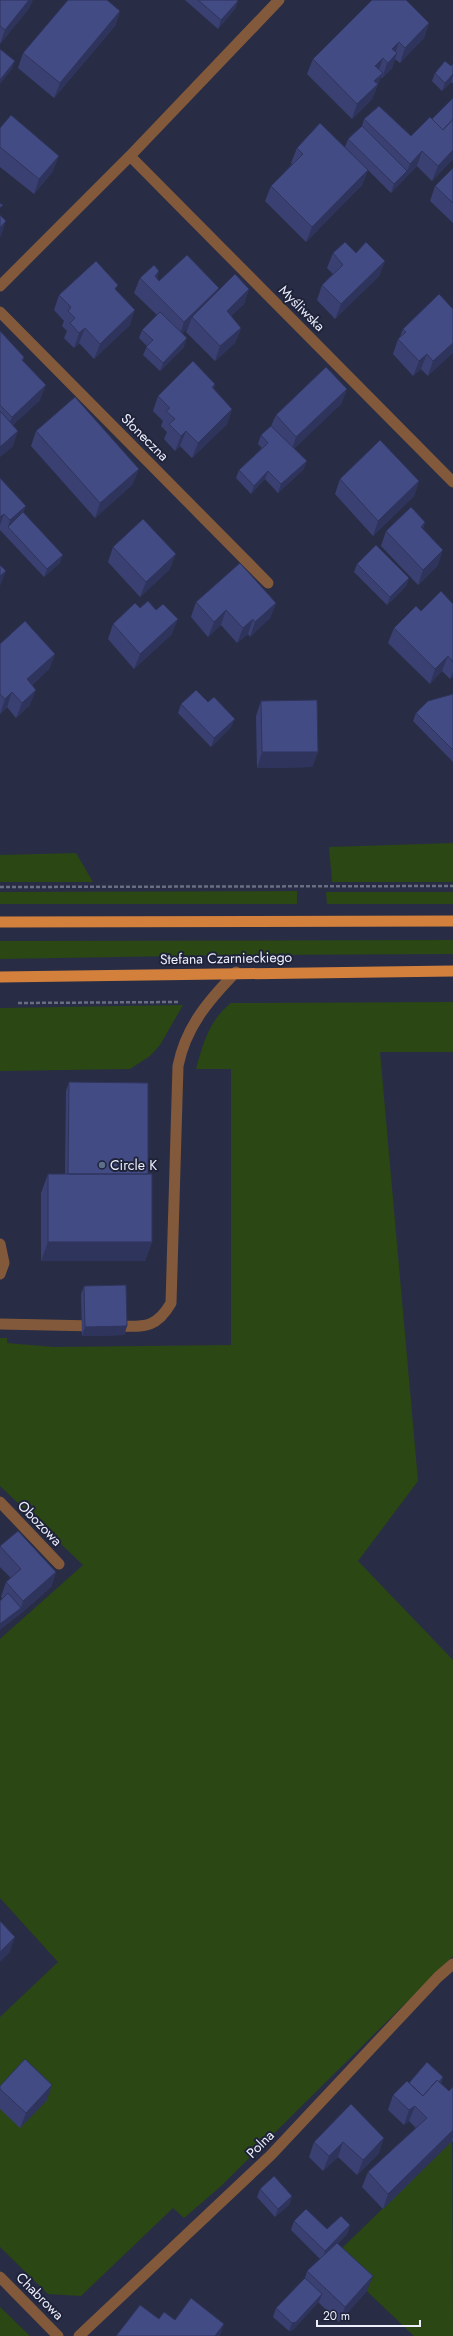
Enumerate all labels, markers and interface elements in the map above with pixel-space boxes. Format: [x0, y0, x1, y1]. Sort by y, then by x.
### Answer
street label: Myśliwska [274, 280, 330, 336]
street label: Słoneczna [117, 409, 173, 465]
street label: Stefana Czarnieckiego [160, 947, 293, 969]
place label: Circle K [110, 1155, 157, 1175]
marker: Circle K [97, 1160, 107, 1170]
street label: Obozowa [13, 1496, 67, 1550]
street label: Polna [242, 2126, 278, 2162]
street label: Chabrowa [12, 2268, 68, 2324]
scale bar [317, 2302, 420, 2328]
text: 20 m [323, 2307, 350, 2325]

